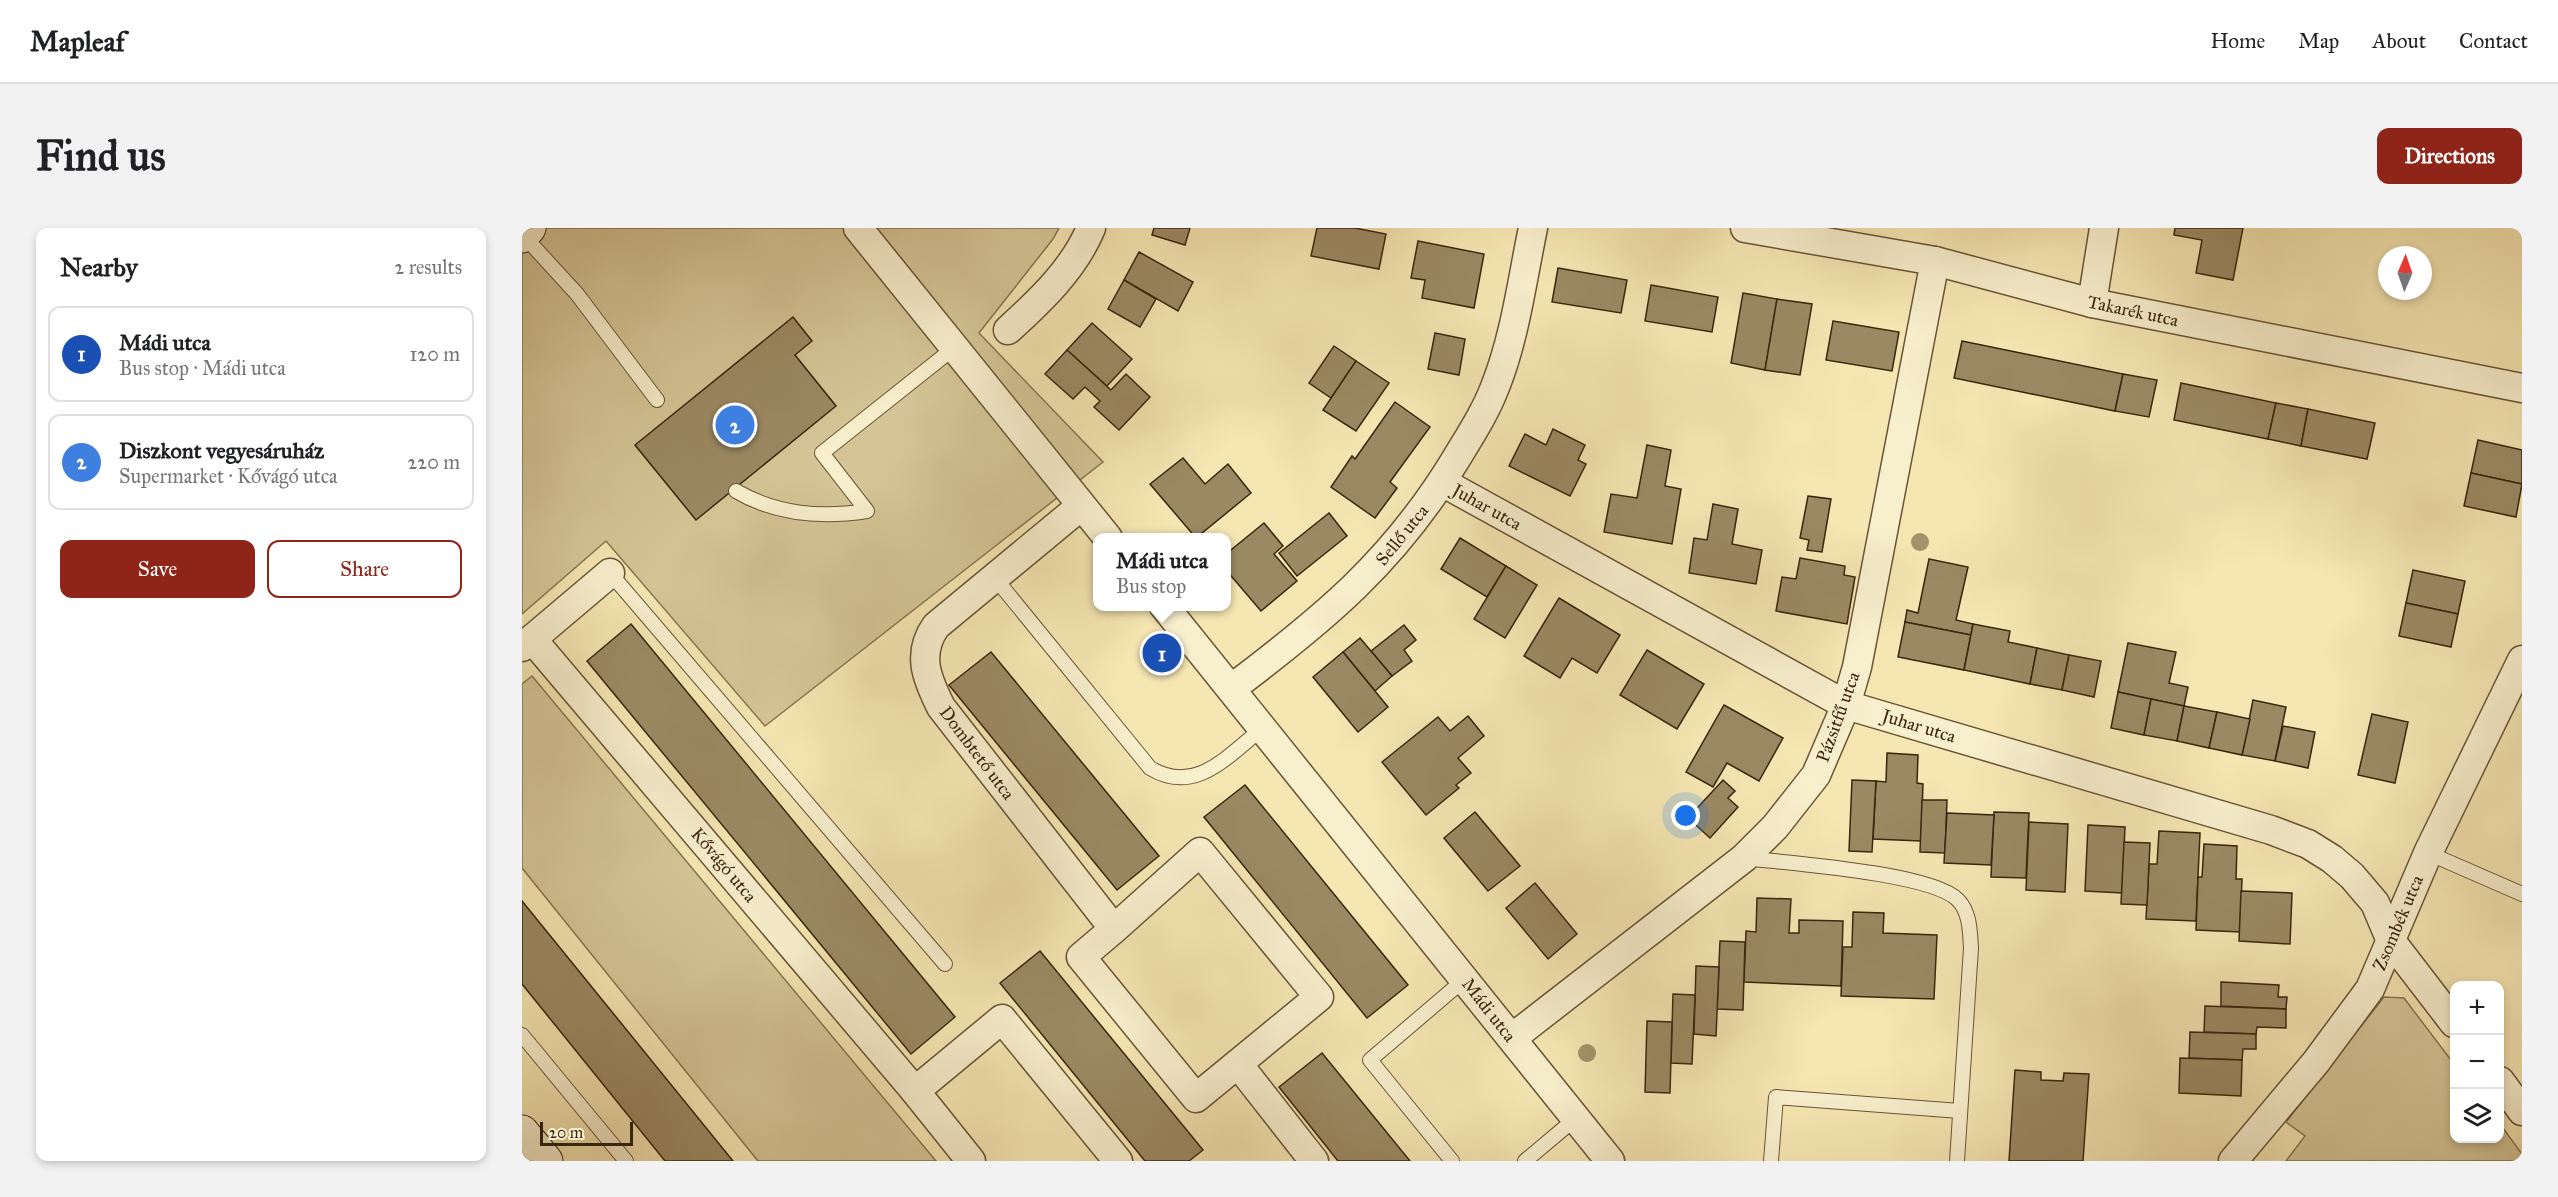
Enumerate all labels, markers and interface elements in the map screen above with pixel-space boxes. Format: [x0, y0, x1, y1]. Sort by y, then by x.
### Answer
text: Mapleaf [30, 24, 125, 59]
text: Home [2210, 28, 2265, 54]
text: Map [2298, 28, 2339, 54]
text: About [2372, 28, 2426, 54]
text: Contact [2459, 28, 2528, 54]
button: Directions [2377, 128, 2522, 184]
text: Find us [36, 130, 166, 182]
north arrow [2378, 246, 2432, 300]
text: Nearby [60, 251, 138, 283]
text: 2 results [394, 255, 462, 279]
street label: Takarék utca [2086, 291, 2181, 331]
text: Mádi utca [119, 329, 211, 356]
text: 1 [78, 342, 85, 366]
text: 120 m [409, 342, 460, 366]
text: Bus stop · Mádi utca [119, 356, 286, 380]
pin: 2 [716, 402, 754, 448]
text: Diszkont vegyesáruház [119, 437, 324, 464]
text: 2 [77, 450, 86, 474]
text: 220 m [408, 450, 460, 474]
text: Supermarket · Kővágó utca [119, 464, 338, 488]
street label: Juhar utca [1446, 478, 1526, 536]
street label: Sellő utca [1371, 500, 1433, 570]
popup [1093, 533, 1231, 611]
button: Save [60, 540, 255, 598]
button: Share [267, 540, 462, 598]
text: Mádi utca [1116, 547, 1208, 574]
text: Bus stop [1116, 574, 1186, 598]
pin: 1 [1142, 630, 1182, 676]
street label: Pázsitfű utca [1812, 669, 1865, 765]
street label: Dombtető utca [935, 702, 1020, 804]
street label: Juhar utca [1877, 704, 1959, 749]
your location [1671, 801, 1700, 830]
street label: Kővágó utca [686, 823, 762, 908]
street label: Zsombék utca [2368, 872, 2428, 974]
street label: Mádi utca [1457, 974, 1521, 1047]
map controls [2450, 981, 2504, 1143]
button: + [2450, 981, 2504, 1035]
button: − [2450, 1035, 2504, 1089]
button: layers [2450, 1089, 2504, 1143]
scale bar [540, 1119, 633, 1146]
text: 20 m [549, 1123, 583, 1142]

